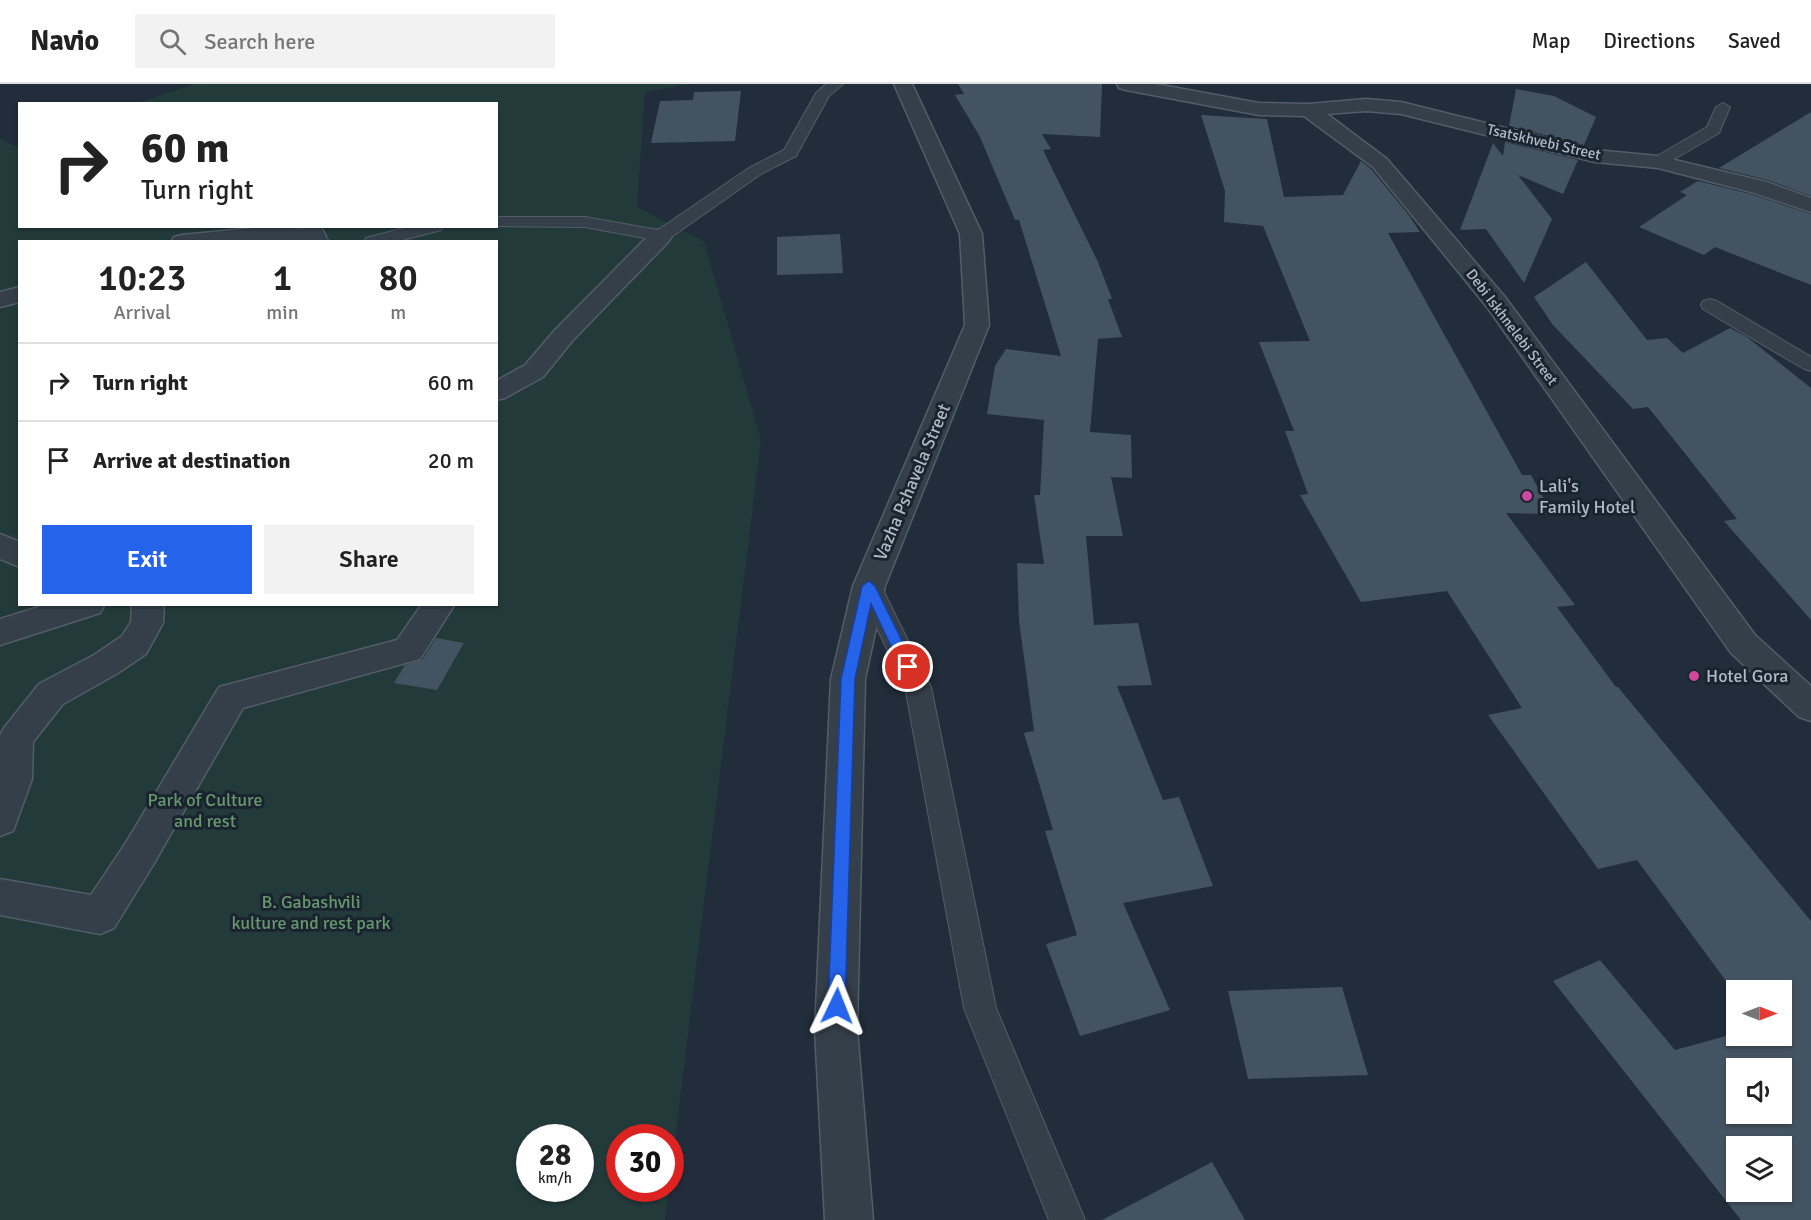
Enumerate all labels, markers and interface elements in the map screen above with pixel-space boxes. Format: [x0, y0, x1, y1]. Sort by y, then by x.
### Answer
search box [135, 14, 555, 68]
text: Navio [30, 24, 99, 58]
icon: search [156, 25, 189, 58]
text: Search here [204, 28, 315, 55]
text: Map [1532, 28, 1570, 54]
text: Directions [1603, 28, 1695, 54]
text: Saved [1728, 28, 1781, 54]
street label: Tsatskhvebi Street [1485, 120, 1603, 164]
text: 60 m [141, 123, 230, 174]
icon: right [42, 126, 120, 204]
text: Turn right [141, 174, 254, 207]
text: 10:23 [98, 256, 186, 301]
text: 1 [273, 256, 292, 301]
text: 80 [379, 256, 418, 301]
street label: Debi Iskhnelebi Street [1462, 265, 1562, 389]
text: Arrival [113, 300, 171, 325]
text: min [266, 300, 299, 325]
text: m [390, 300, 406, 325]
icon: right [42, 366, 75, 399]
text: Turn right [93, 369, 188, 396]
text: 60 m [428, 369, 474, 396]
street label: Vazha Pshavela Street [869, 400, 955, 564]
icon: arrive [42, 444, 75, 477]
text: Arrive at destination [93, 447, 290, 474]
text: 20 m [428, 447, 474, 474]
place label: Lali's Family Hotel [1539, 475, 1635, 518]
marker: Lali's Family Hotel [1520, 489, 1534, 503]
button: Exit [42, 525, 252, 594]
button: Share [264, 525, 474, 594]
pin [882, 641, 933, 692]
icon: arrive [891, 650, 924, 683]
place label: Hotel Gora [1706, 665, 1788, 687]
marker: Hotel Gora [1687, 669, 1701, 683]
park label: Park of Culture and rest [148, 789, 262, 832]
park label: B. Gabashvili kulture and rest park [231, 891, 391, 934]
position arrow [805, 974, 869, 1038]
north arrow [1726, 980, 1792, 1046]
map controls [1726, 980, 1792, 1202]
button: sound [1726, 1058, 1792, 1124]
speed limit sign: 30 [606, 1124, 684, 1202]
button: layers [1726, 1136, 1792, 1202]
text: 28 [539, 1137, 571, 1174]
text: km/h [538, 1169, 572, 1187]

